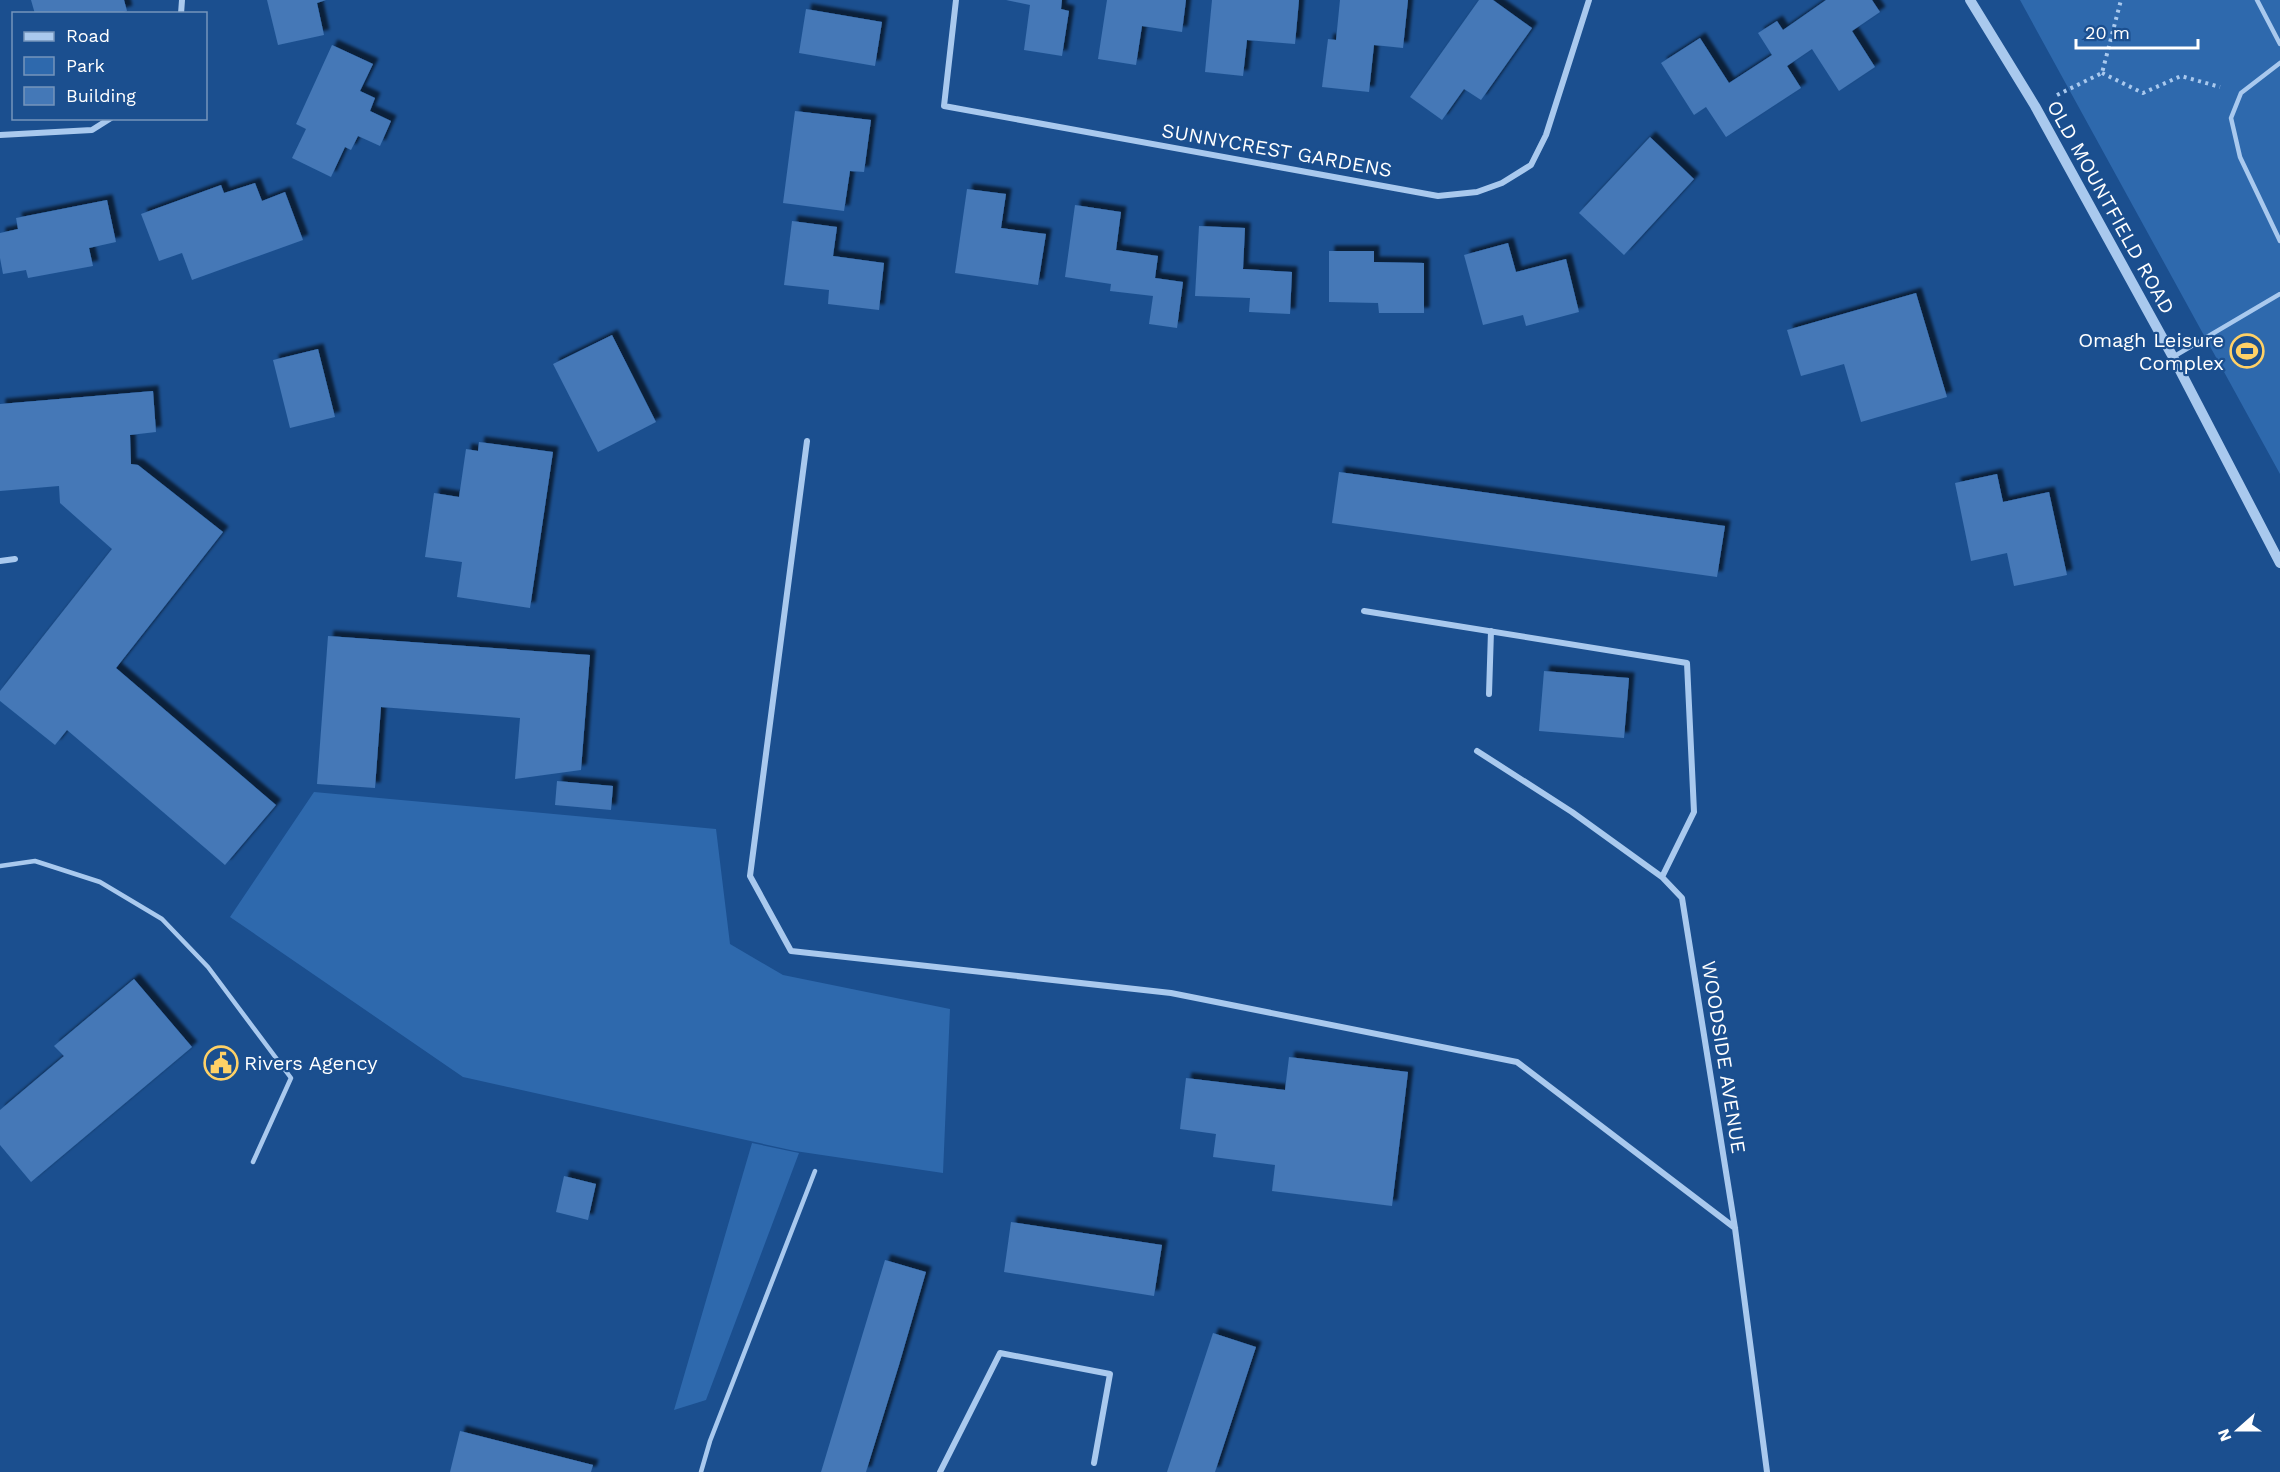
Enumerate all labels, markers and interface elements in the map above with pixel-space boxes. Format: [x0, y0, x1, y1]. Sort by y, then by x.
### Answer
legend [12, 12, 207, 120]
scale bar [2076, 12, 2198, 50]
text: 20 m [2085, 22, 2130, 43]
text: Road [66, 25, 110, 46]
text: Park [66, 55, 105, 76]
text: Building [66, 85, 136, 106]
street label: OLD MOUNTFIELD ROAD [2042, 96, 2180, 318]
street label: SUNNYCREST GARDENS [1160, 118, 1394, 182]
place label: Omagh Leisure Complex [2078, 328, 2224, 375]
sports icon: Omagh Leisure Complex [2229, 333, 2265, 369]
street label: WOODSIDE AVENUE [1697, 959, 1751, 1155]
public building icon: Rivers Agency [203, 1045, 239, 1081]
place label: Rivers Agency [244, 1051, 378, 1075]
north arrow [2208, 1400, 2268, 1460]
text: N [2213, 1426, 2235, 1444]

